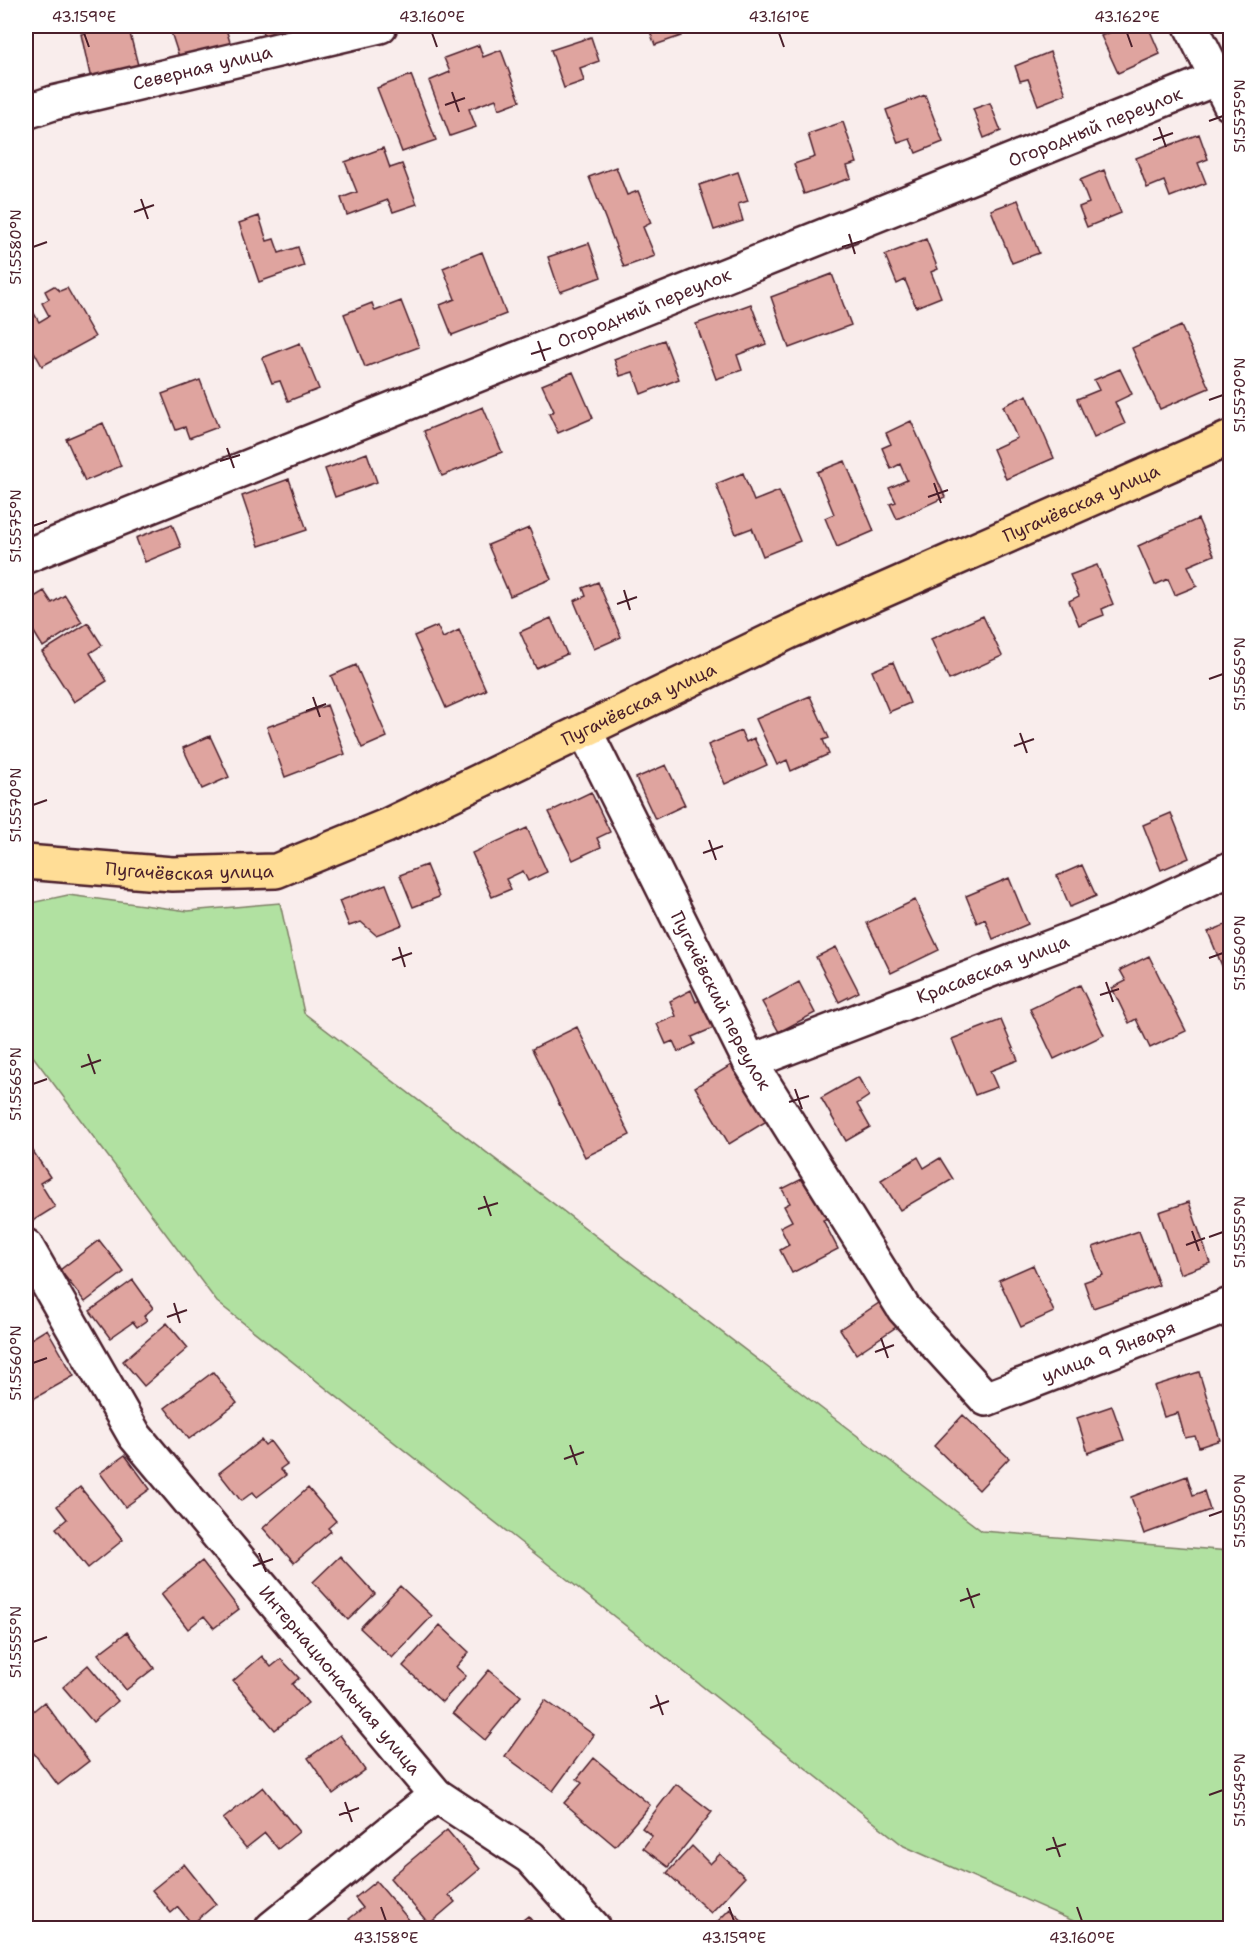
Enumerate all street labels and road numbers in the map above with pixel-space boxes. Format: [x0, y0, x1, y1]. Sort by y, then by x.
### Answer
street label: Северная улица [130, 40, 275, 96]
street label: Огородный переулок [1005, 81, 1186, 173]
street label: Огородный переулок [554, 262, 735, 354]
street label: Пугачёвская улица [999, 458, 1163, 548]
street label: Пугачёвская улица [558, 657, 720, 752]
street label: Пугачёвская улица [104, 857, 274, 886]
street label: Пугачёвский переулок [665, 907, 777, 1095]
street label: Красавская улица [913, 929, 1073, 1009]
street label: улица 9 Января [1038, 1315, 1179, 1388]
street label: Интернациональная улица [253, 1581, 426, 1780]

